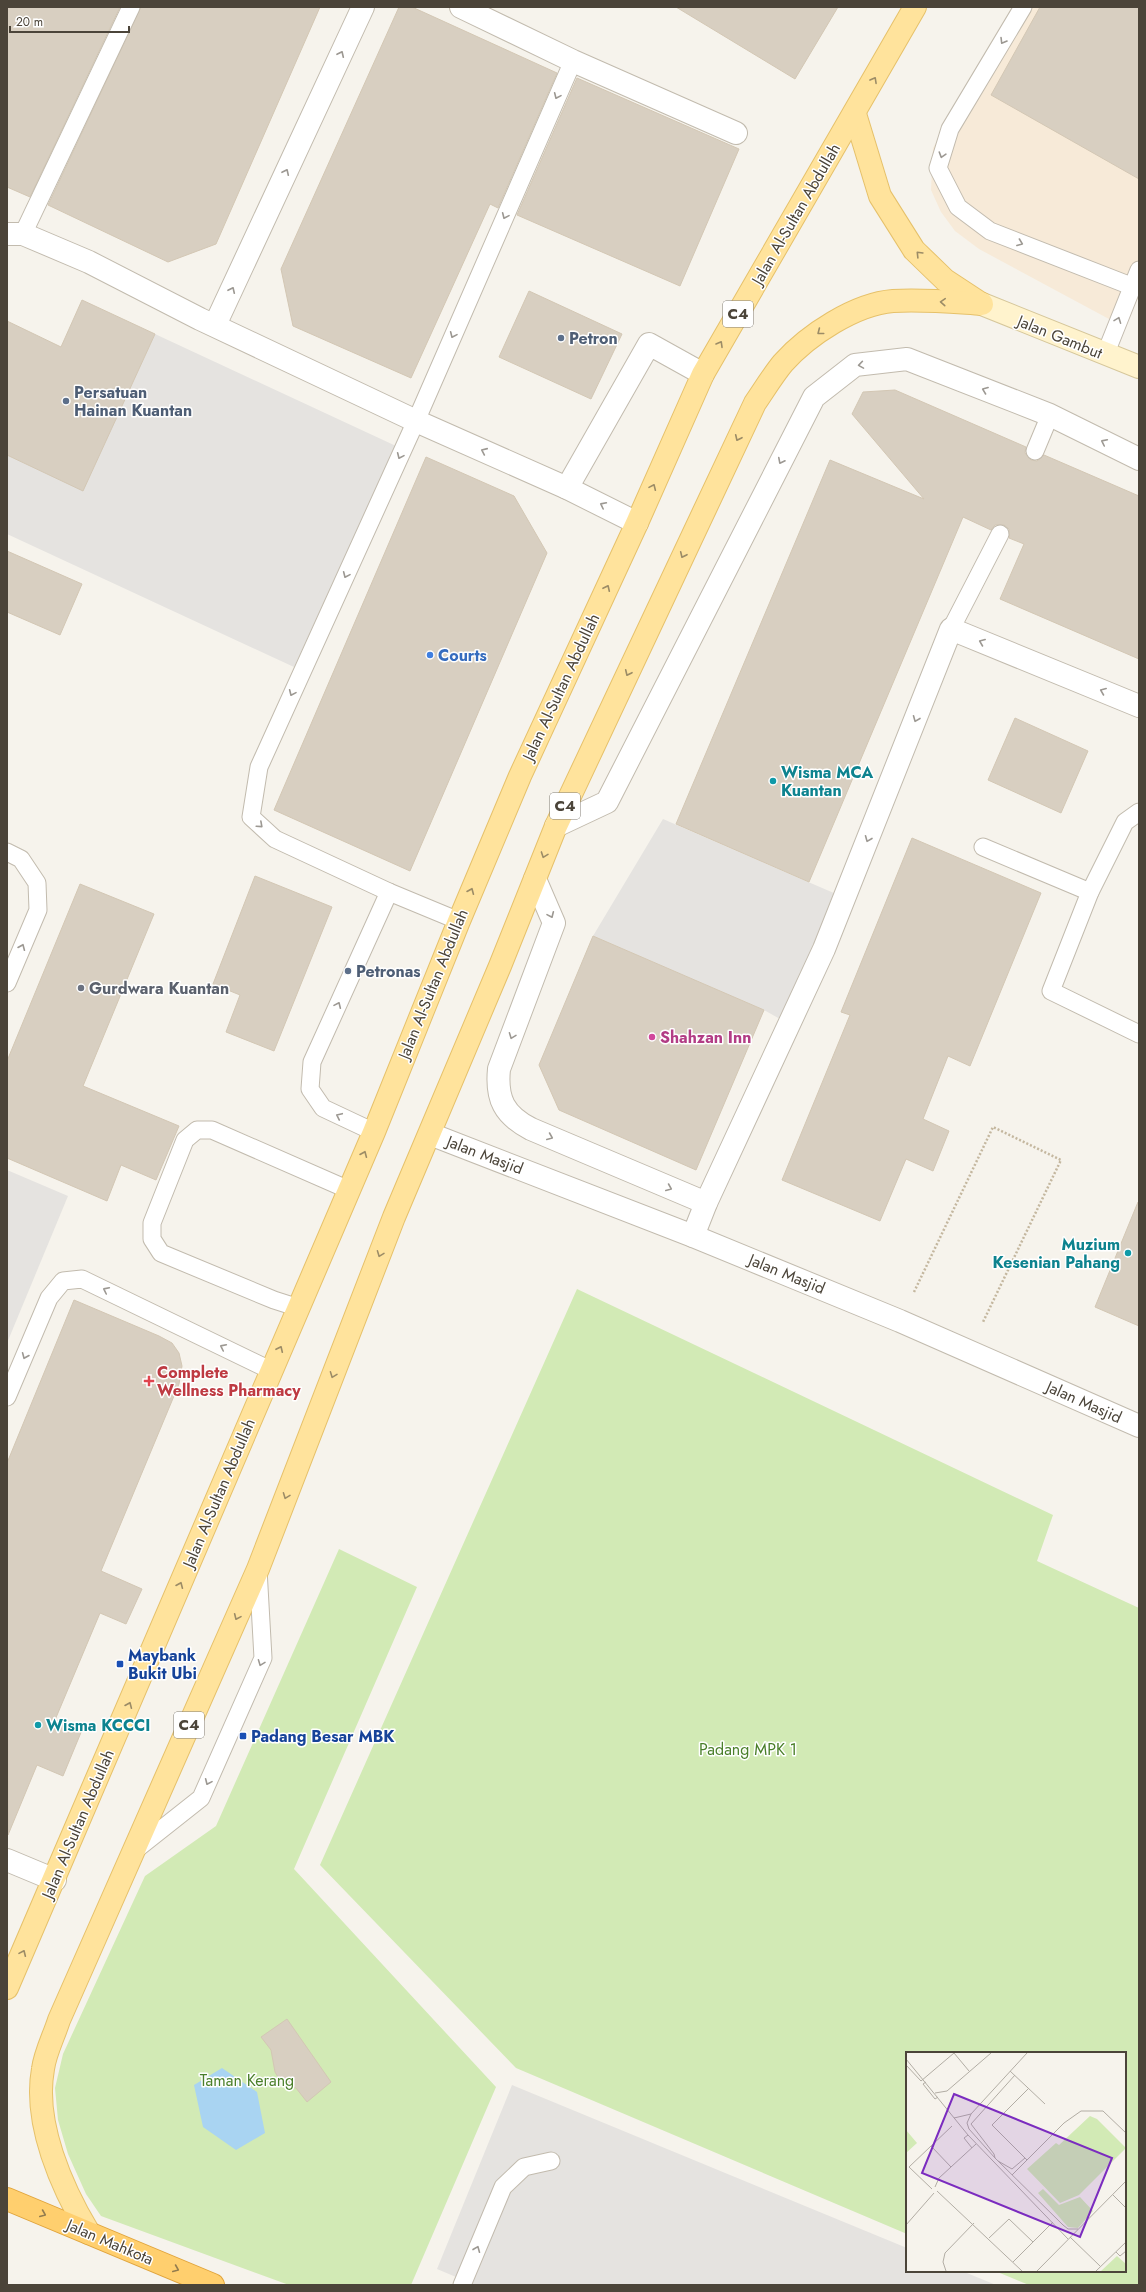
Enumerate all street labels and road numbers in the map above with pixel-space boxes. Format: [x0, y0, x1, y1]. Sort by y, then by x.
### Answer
street label: Jalan Al-Sultan Abdullah [745, 139, 846, 291]
road number: C4 [723, 301, 753, 327]
street label: Jalan Gambut [1012, 309, 1106, 365]
street label: Jalan Al-Sultan Abdullah [516, 610, 605, 766]
road number: C4 [550, 793, 580, 819]
street label: Jalan Al-Sultan Abdullah [392, 906, 474, 1064]
street label: Jalan Masjid [441, 1129, 527, 1180]
street label: Jalan Masjid [744, 1248, 829, 1300]
street label: Jalan Masjid [1041, 1374, 1125, 1429]
street label: Jalan Al-Sultan Abdullah [176, 1415, 261, 1573]
road number: C4 [174, 1712, 204, 1738]
street label: Jalan Al-Sultan Abdullah [35, 1746, 120, 1904]
street label: Jalan Mahkota [61, 2213, 157, 2271]

